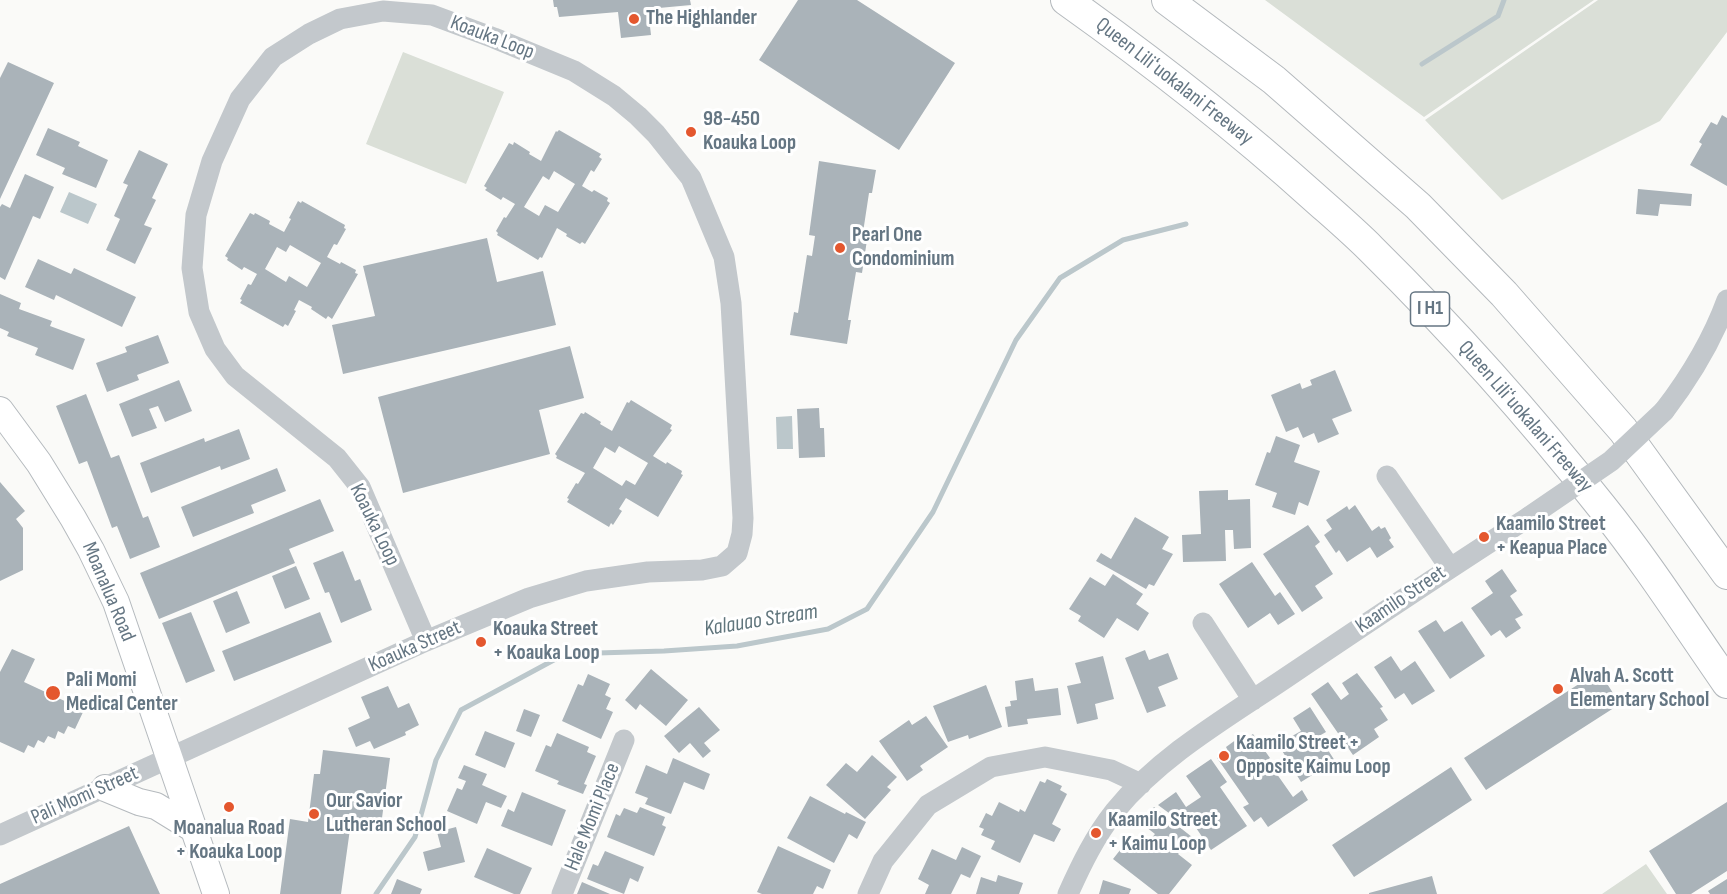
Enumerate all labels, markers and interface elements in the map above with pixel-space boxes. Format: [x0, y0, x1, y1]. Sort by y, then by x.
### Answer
place label: The Highlander [646, 6, 757, 32]
street label: Koauka Loop [446, 11, 538, 65]
marker: The Highlander [627, 12, 641, 26]
street label: Queen Liliʻuokalani Freeway [1090, 13, 1258, 151]
place label: 98-450 Koauka Loop [703, 107, 796, 157]
marker: 98-450 Koauka Loop [684, 125, 698, 139]
place label: Pearl One Condominium [852, 223, 954, 273]
marker: Pearl One Condominium [833, 241, 847, 255]
road number: I H1 [1410, 292, 1450, 326]
street label: Queen Liliʻuokalani Freeway [1452, 336, 1598, 498]
street label: Koauka Loop [343, 480, 405, 570]
place label: Kaamilo Street + Keapua Place [1496, 512, 1607, 562]
marker: Kaamilo Street + Keapua Place [1477, 530, 1491, 544]
street label: Moanalua Road [76, 539, 140, 645]
street label: Kaamilo Street [1351, 561, 1451, 639]
water label: Kalauao Stream [702, 599, 820, 643]
street label: Koauka Street [365, 615, 465, 679]
place label: Koauka Street + Koauka Loop [493, 617, 600, 667]
marker: Koauka Street + Koauka Loop [474, 635, 488, 649]
place label: Alvah A. Scott Elementary School [1570, 664, 1709, 714]
place label: Pali Momi Medical Center [66, 668, 178, 718]
marker: Alvah A. Scott Elementary School [1551, 682, 1565, 696]
marker: Pali Momi Medical Center [44, 684, 62, 702]
place label: Kaamilo Street + Opposite Kaimu Loop [1236, 731, 1391, 781]
marker: Kaamilo Street + Opposite Kaimu Loop [1217, 749, 1231, 763]
street label: Hale Momi Place [560, 759, 626, 875]
street label: Pali Momi Street [28, 761, 142, 831]
place label: Our Savior Lutheran School [326, 789, 446, 839]
marker: Moanalua Road + Koauka Loop [222, 800, 236, 814]
marker: Our Savior Lutheran School [307, 807, 321, 821]
place label: Kaamilo Street + Kaimu Loop [1108, 808, 1218, 858]
place label: Moanalua Road + Koauka Loop [173, 816, 285, 866]
marker: Kaamilo Street + Kaimu Loop [1089, 826, 1103, 840]

